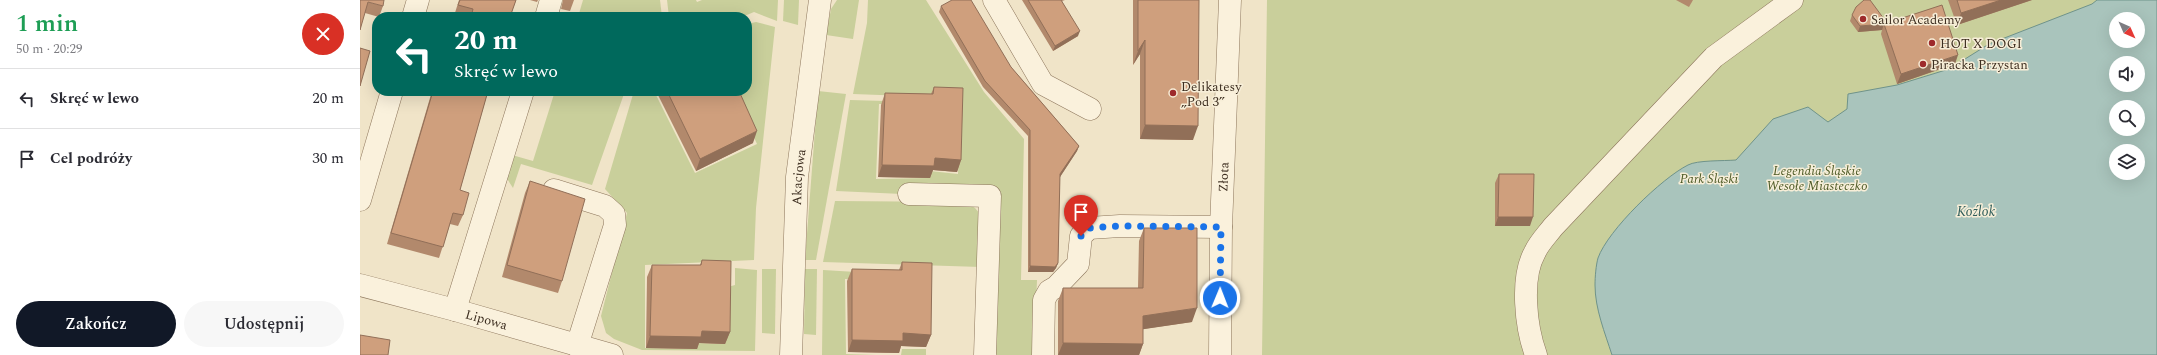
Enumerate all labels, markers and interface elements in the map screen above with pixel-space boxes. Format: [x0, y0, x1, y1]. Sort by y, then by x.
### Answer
text: 1 min [16, 6, 78, 42]
place label: Sailor Academy [1871, 10, 1962, 30]
north arrow [2109, 12, 2145, 48]
map controls [2109, 12, 2145, 180]
button: close [302, 13, 344, 55]
marker: Sailor Academy [1858, 14, 1868, 24]
text: 20 m [454, 19, 518, 62]
icon: left [388, 28, 440, 80]
place label: HOT X DOGI [1940, 34, 2022, 54]
marker: HOT X DOGI [1927, 38, 1937, 48]
text: 50 m · 20:29 [16, 39, 82, 59]
place label: Piracka Przystan [1931, 55, 2028, 75]
button: sound [2109, 56, 2145, 92]
text: Skręć w lewo [454, 58, 558, 85]
marker: Piracka Przystan [1918, 59, 1928, 69]
place label: Delikatesy „Pod 3” [1181, 77, 1242, 112]
text: Skręć w lewo [50, 87, 139, 110]
text: 20 m [312, 87, 344, 110]
icon: left [16, 88, 38, 110]
marker: Delikatesy „Pod 3” [1168, 88, 1178, 98]
button: search [2109, 100, 2145, 136]
button: layers [2109, 144, 2145, 180]
text: Cel podróży [50, 147, 132, 170]
text: 30 m [312, 147, 344, 170]
street label: Akacjowa [787, 147, 812, 206]
icon: arrive [16, 148, 38, 170]
street label: Złota [1213, 161, 1235, 193]
park label: Legendia Śląskie Wesołe Miasteczko [1766, 161, 1868, 196]
park label: Park Śląski [1680, 169, 1738, 189]
pin [1064, 195, 1098, 236]
icon: arrive [1070, 201, 1092, 223]
water label: Koźlok [1957, 201, 1996, 222]
position arrow [1199, 277, 1241, 319]
button: Zakończ [16, 301, 176, 347]
button: Udostępnij [184, 301, 344, 347]
street label: Lipowa [463, 304, 510, 336]

